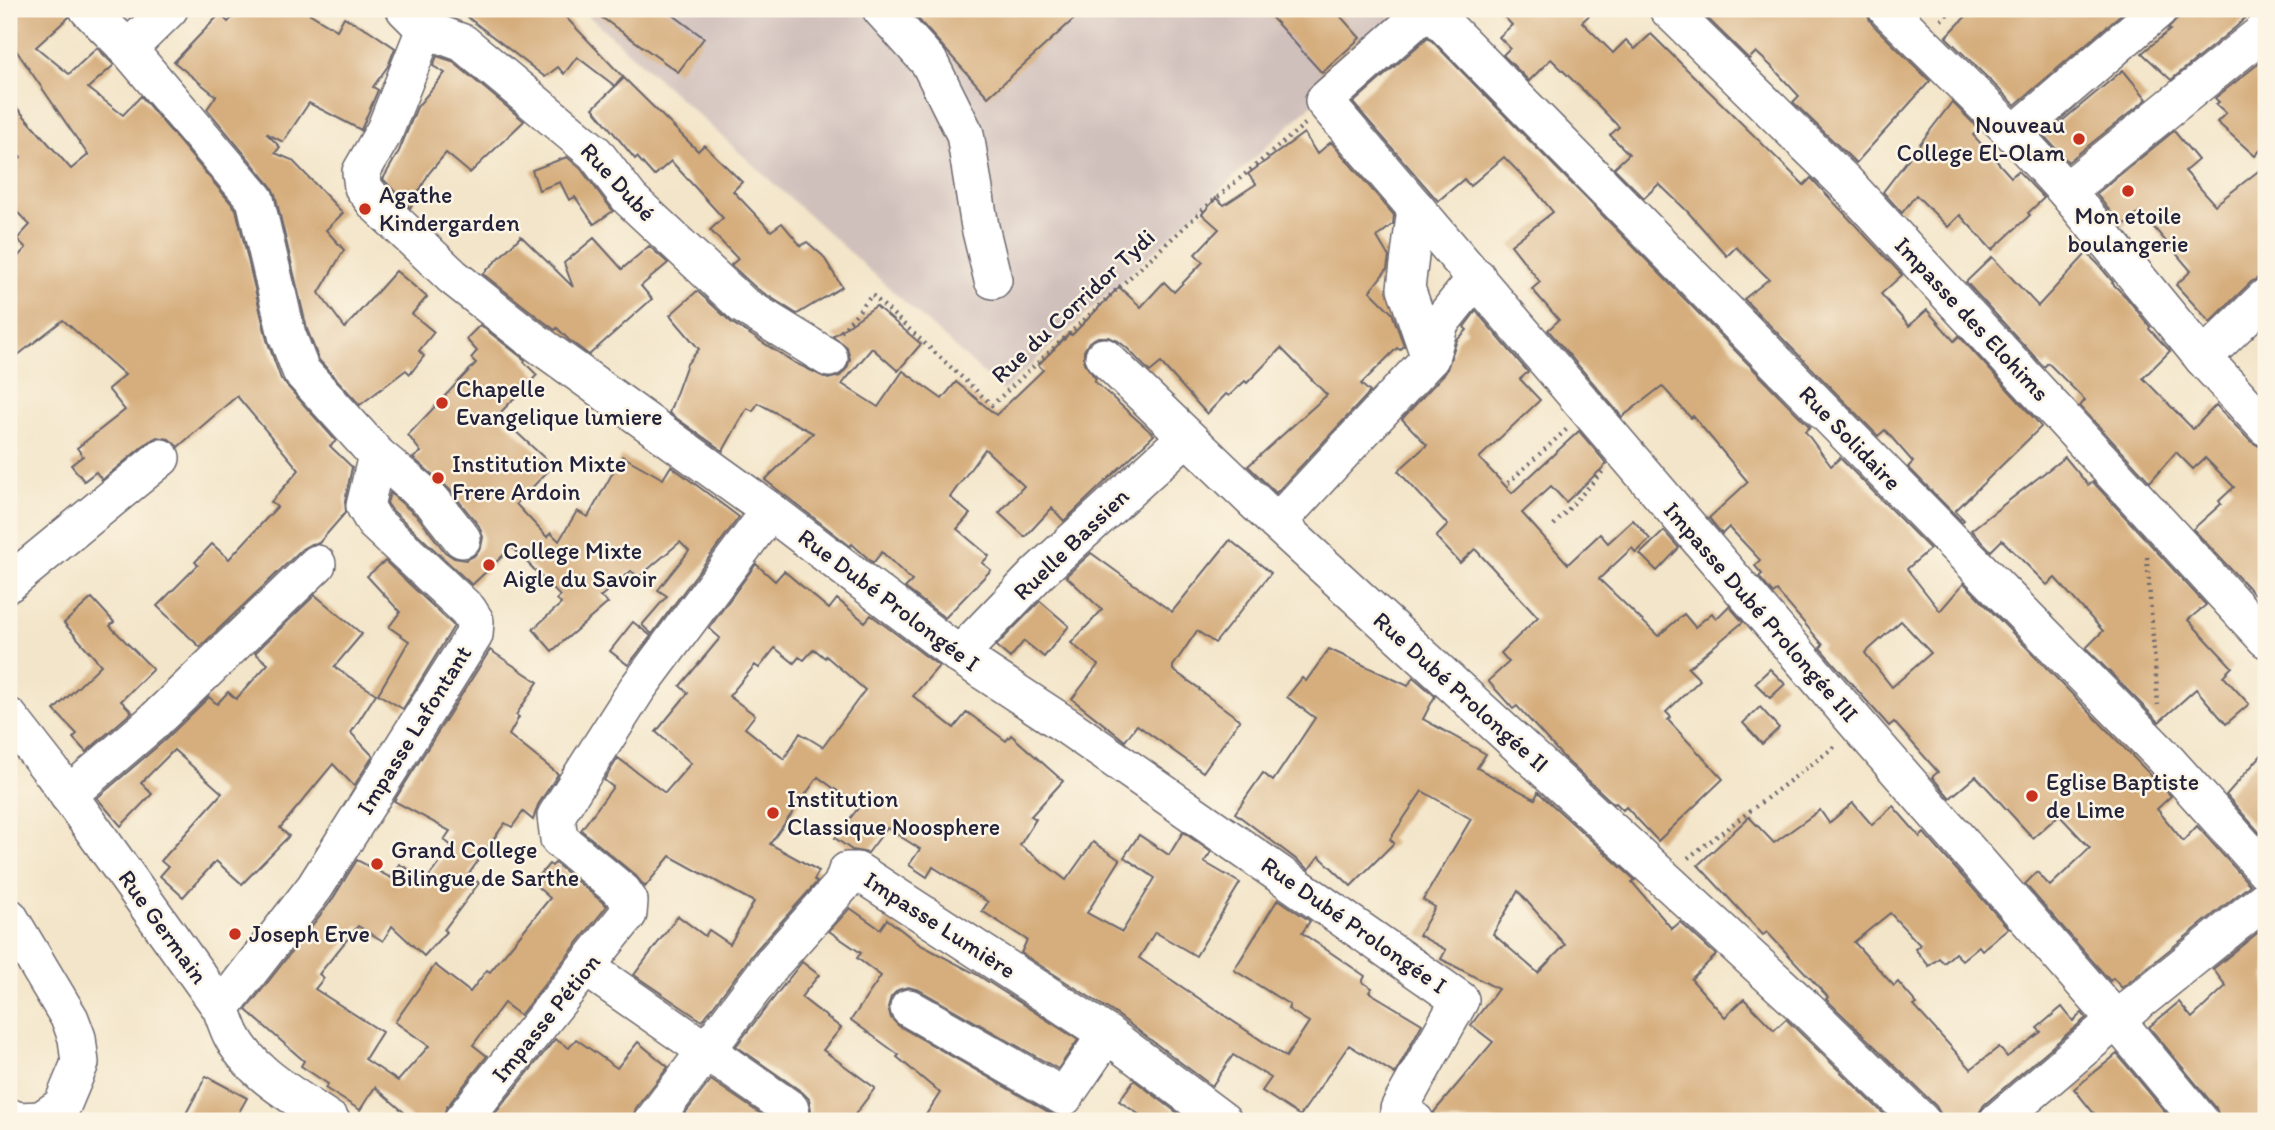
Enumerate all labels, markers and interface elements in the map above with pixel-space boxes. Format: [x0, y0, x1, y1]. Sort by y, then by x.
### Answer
place label: Nouveau College El-Olam [1897, 110, 2065, 167]
marker: Nouveau College El-Olam [2071, 131, 2087, 147]
street label: Rue Dubé [575, 136, 662, 227]
place label: Agathe Kindergarden [379, 180, 520, 237]
marker: Mon etoile boulangerie [2120, 183, 2136, 199]
marker: Agathe Kindergarden [357, 201, 373, 217]
place label: Mon etoile boulangerie [2067, 201, 2189, 258]
street label: Rue du Corridor Tydi [985, 222, 1160, 389]
street label: Impasse des Elohims [1889, 231, 2056, 407]
place label: Chapelle Evangelique lumiere [456, 374, 663, 431]
street label: Rue Solidaire [1793, 379, 1908, 496]
marker: Chapelle Evangelique lumiere [434, 395, 450, 411]
place label: Institution Mixte Frere Ardoin [452, 449, 626, 506]
marker: Institution Mixte Frere Ardoin [430, 470, 446, 486]
street label: Ruelle Bassien [1007, 481, 1135, 606]
street label: Impasse Dubé Prolongée III [1658, 496, 1865, 728]
street label: Rue Dubé Prolongée I [793, 522, 986, 677]
place label: College Mixte Aigle du Savoir [503, 536, 657, 593]
marker: College Mixte Aigle du Savoir [481, 557, 497, 573]
street label: Rue Dubé Prolongée II [1368, 605, 1555, 778]
street label: Impasse Lafontant [350, 640, 477, 820]
place label: Eglise Baptiste de Lime [2046, 767, 2199, 824]
place label: Institution Classique Noosphere [787, 784, 1000, 841]
marker: Eglise Baptiste de Lime [2024, 788, 2040, 804]
marker: Institution Classique Noosphere [765, 805, 781, 821]
place label: Grand College Bilingue de Sarthe [391, 835, 579, 892]
street label: Rue Dubé Prolongée I [1256, 850, 1453, 1000]
marker: Grand College Bilingue de Sarthe [369, 856, 385, 872]
street label: Rue Germain [112, 864, 215, 990]
street label: Impasse Lumière [859, 865, 1022, 984]
place label: Joseph Erve [249, 919, 370, 948]
marker: Joseph Erve [227, 926, 243, 942]
street label: Impasse Pétion [485, 947, 607, 1088]

